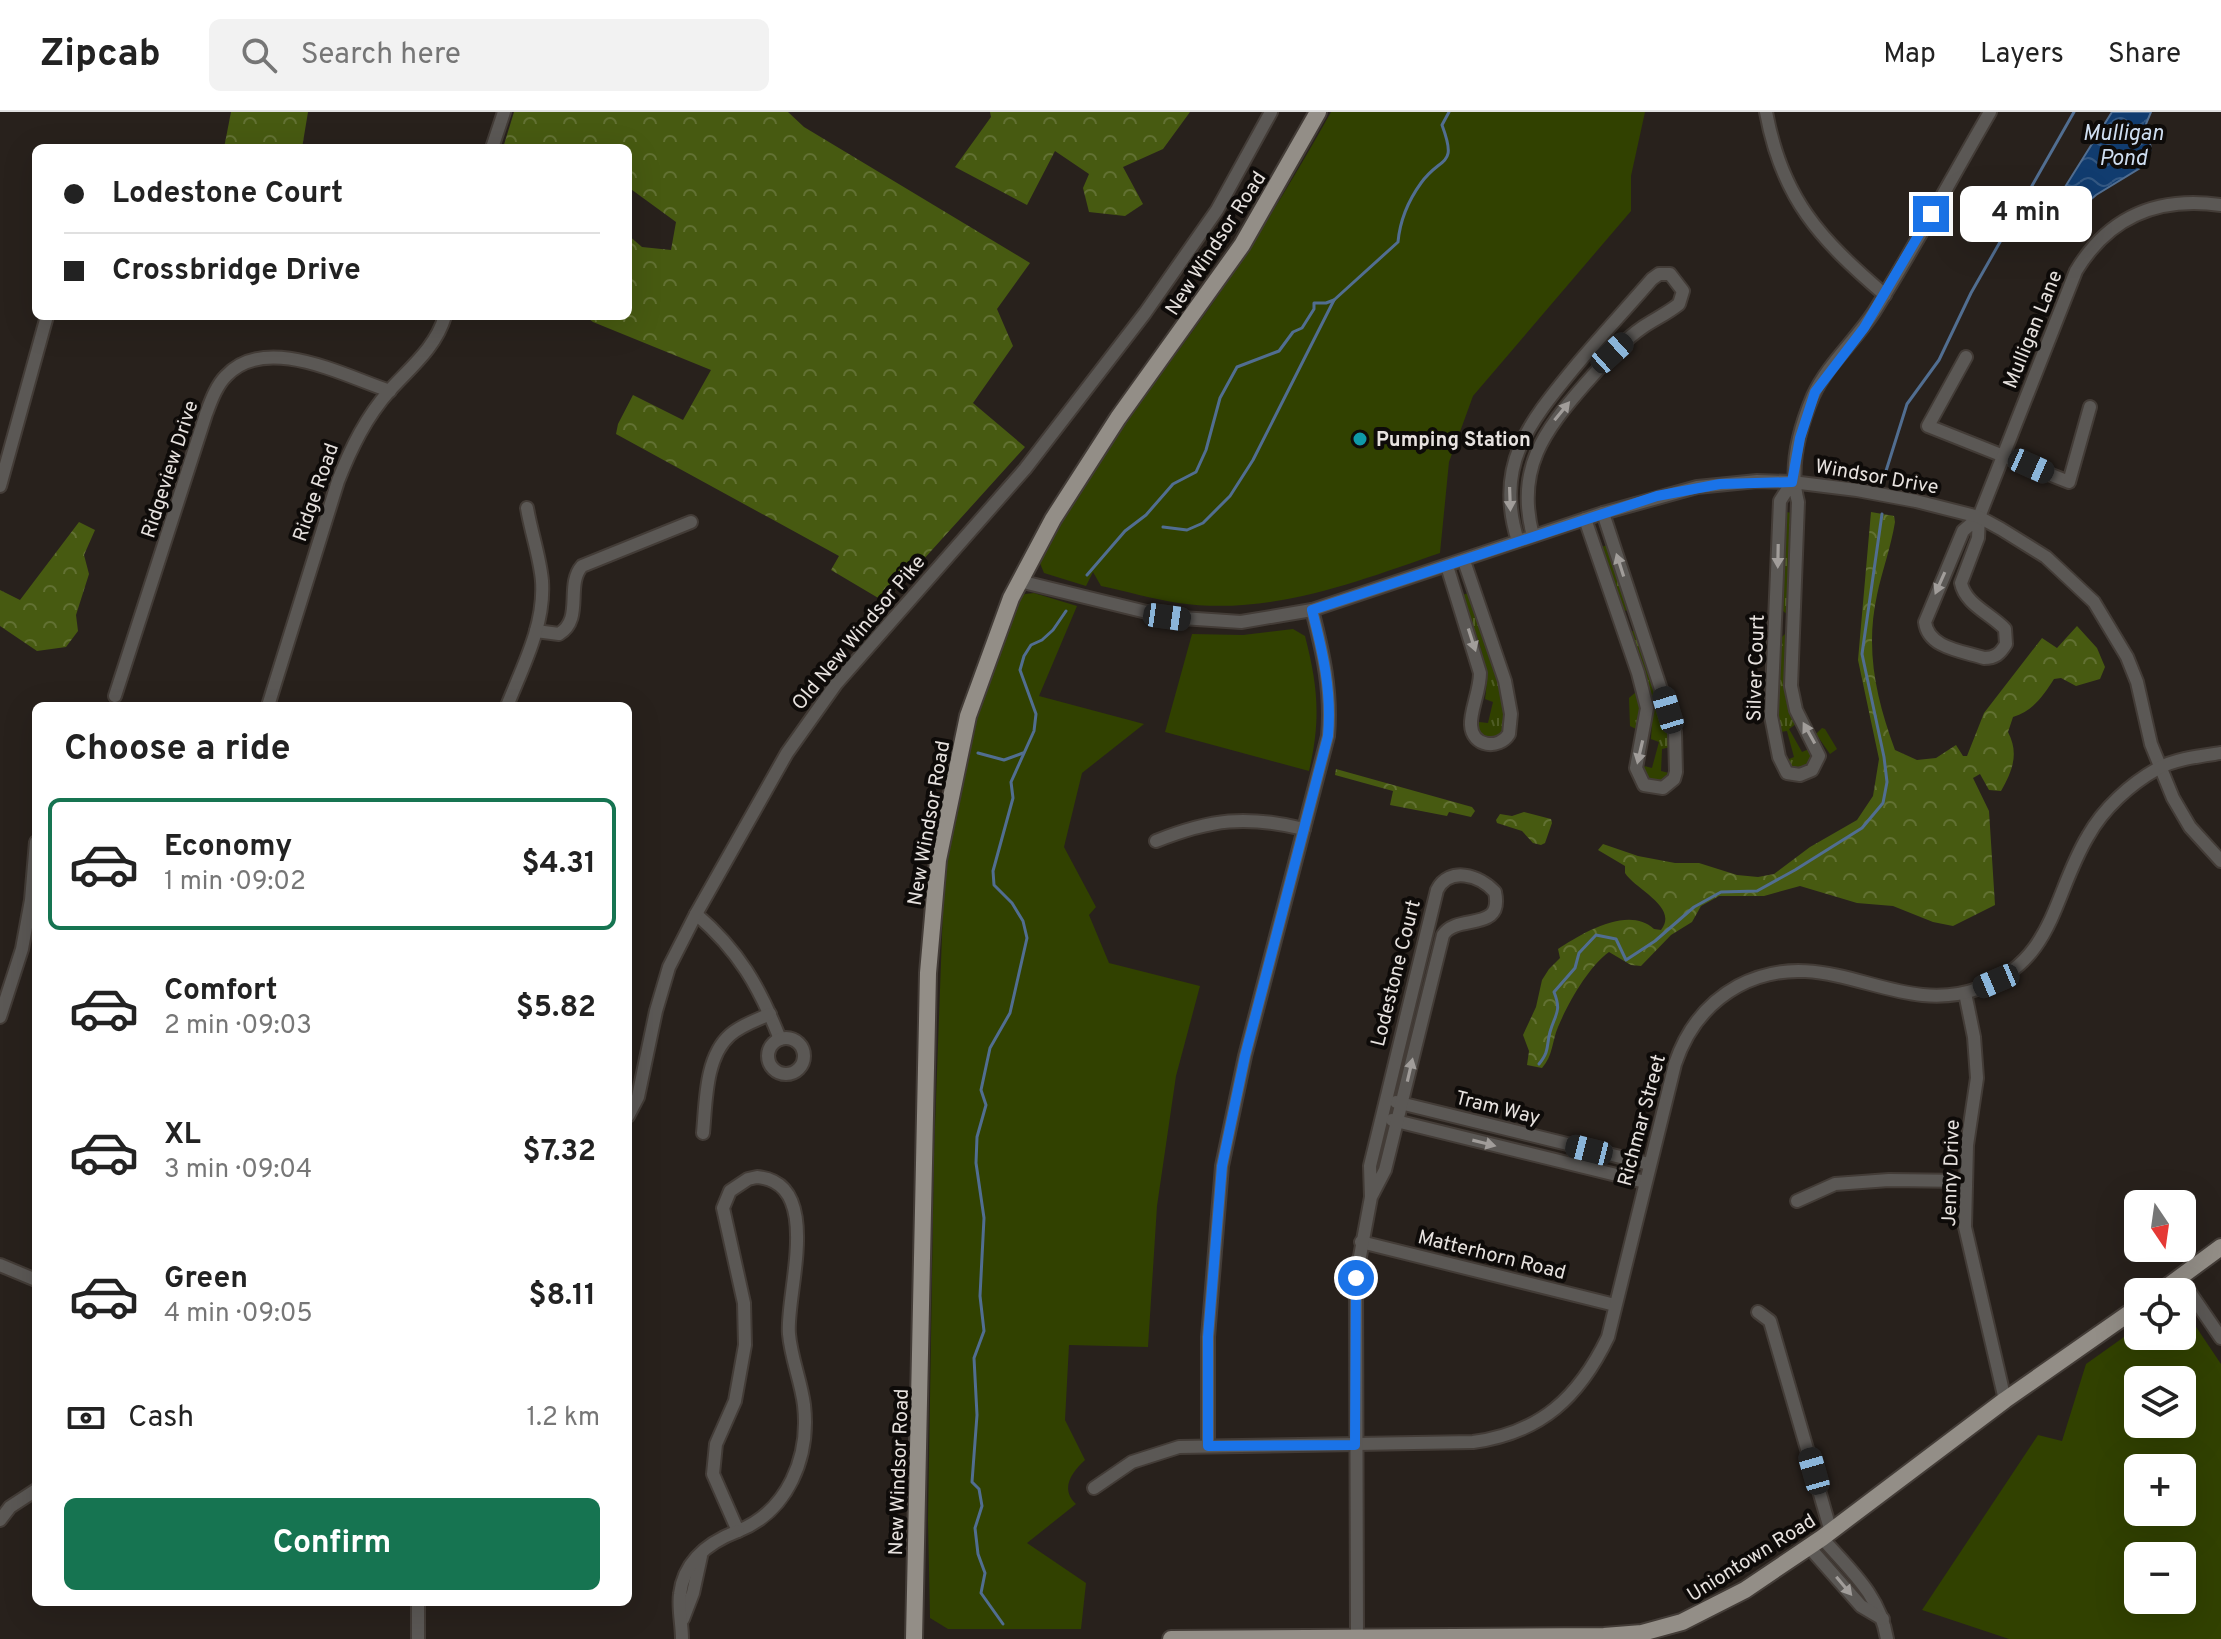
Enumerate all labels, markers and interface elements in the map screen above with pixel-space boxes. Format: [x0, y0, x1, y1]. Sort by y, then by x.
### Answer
search box [209, 19, 769, 91]
text: Zipcab [40, 31, 161, 80]
icon: search [237, 33, 281, 77]
text: Search here [301, 37, 461, 74]
text: Map [1883, 37, 1936, 73]
text: Layers [1980, 37, 2064, 73]
text: Share [2108, 37, 2181, 73]
water label: Mulligan Pond [2083, 121, 2163, 173]
street label: New Windsor Road [1160, 167, 1273, 321]
text: Lodestone Court [112, 176, 343, 213]
callout: 4 min [1959, 186, 2091, 242]
route end [1913, 196, 1949, 232]
text: 4 min [1992, 197, 2060, 230]
text: Crossbridge Drive [112, 253, 361, 290]
street label: Mulligan Lane [1998, 267, 2069, 393]
car [1586, 328, 1638, 378]
street label: Ridgeview Drive [136, 397, 205, 542]
one-way arrow [1553, 402, 1570, 422]
place label: Pumping Station [1376, 428, 1531, 454]
marker: Pumping Station [1351, 430, 1369, 448]
street label: Ridge Road [288, 440, 346, 545]
car [2004, 445, 2058, 487]
street label: Windsor Drive [1813, 454, 1940, 502]
one-way arrow [1504, 487, 1517, 512]
one-way arrow [1772, 544, 1785, 569]
street label: Old New Windsor Pike [787, 550, 932, 716]
one-way arrow [1614, 553, 1626, 577]
one-way arrow [1933, 571, 1947, 595]
car [1142, 602, 1192, 632]
street label: Silver Court [1742, 614, 1772, 722]
one-way arrow [1466, 629, 1478, 653]
car [1650, 684, 1686, 736]
one-way arrow [1802, 722, 1816, 744]
text: Choose a ride [64, 727, 290, 773]
street label: New Windsor Road [903, 739, 957, 908]
one-way arrow [1633, 740, 1646, 765]
icon: car [68, 828, 140, 900]
text: Economy [164, 829, 292, 866]
text: $4.31 [521, 846, 596, 883]
text: 1 min · 09:02 [164, 866, 306, 899]
street label: Lodestone Court [1366, 897, 1428, 1050]
car [1969, 961, 2023, 1001]
icon: car [68, 972, 140, 1044]
text: Comfort [164, 973, 277, 1010]
text: $5.82 [516, 990, 596, 1027]
text: 2 min · 09:03 [164, 1010, 312, 1043]
street label: Richmar Street [1613, 1052, 1673, 1189]
one-way arrow [1404, 1057, 1417, 1082]
street label: Tram Way [1452, 1086, 1543, 1132]
icon: car [68, 1116, 140, 1188]
text: XL [164, 1117, 201, 1154]
street label: Jenny Drive [1937, 1119, 1967, 1227]
car [1563, 1133, 1615, 1167]
text: $7.32 [523, 1134, 596, 1171]
one-way arrow [1471, 1137, 1496, 1150]
text: 3 min · 09:04 [164, 1154, 312, 1187]
north arrow [2124, 1190, 2196, 1262]
map controls [2124, 1190, 2196, 1614]
street label: Matterhorn Road [1415, 1225, 1568, 1287]
icon: car [68, 1260, 140, 1332]
route start [1338, 1260, 1374, 1296]
text: Green [164, 1261, 248, 1298]
text: $8.11 [528, 1278, 596, 1315]
button: locate [2124, 1278, 2196, 1350]
text: 4 min · 09:05 [164, 1298, 313, 1331]
button: layers [2124, 1366, 2196, 1438]
street label: New Windsor Road [884, 1388, 916, 1556]
icon: cash [64, 1396, 108, 1440]
text: Cash [128, 1400, 194, 1437]
text: 1.2 km [527, 1402, 600, 1435]
car [1796, 1445, 1832, 1497]
button: + [2124, 1454, 2196, 1526]
button: Confirm [64, 1498, 600, 1590]
street label: Uniontown Road [1683, 1509, 1821, 1609]
button: − [2124, 1542, 2196, 1614]
one-way arrow [1835, 1576, 1852, 1596]

